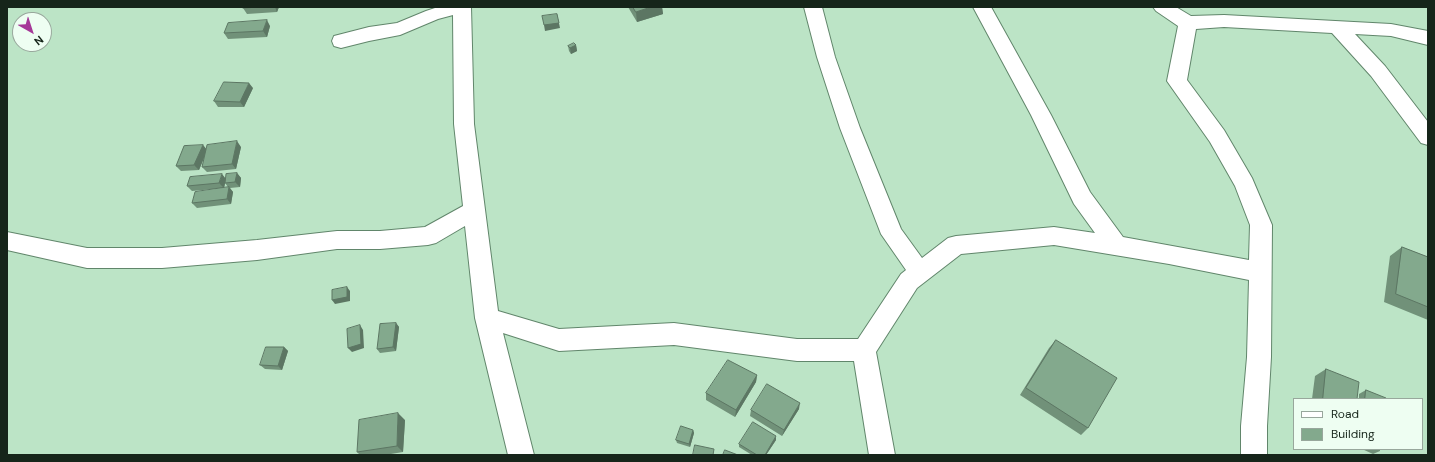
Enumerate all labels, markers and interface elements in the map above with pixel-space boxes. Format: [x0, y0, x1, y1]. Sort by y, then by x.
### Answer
north arrow [12, 12, 52, 52]
text: N [31, 33, 46, 49]
legend [1293, 398, 1423, 450]
text: Road [1331, 406, 1359, 422]
text: Building [1331, 426, 1375, 442]

